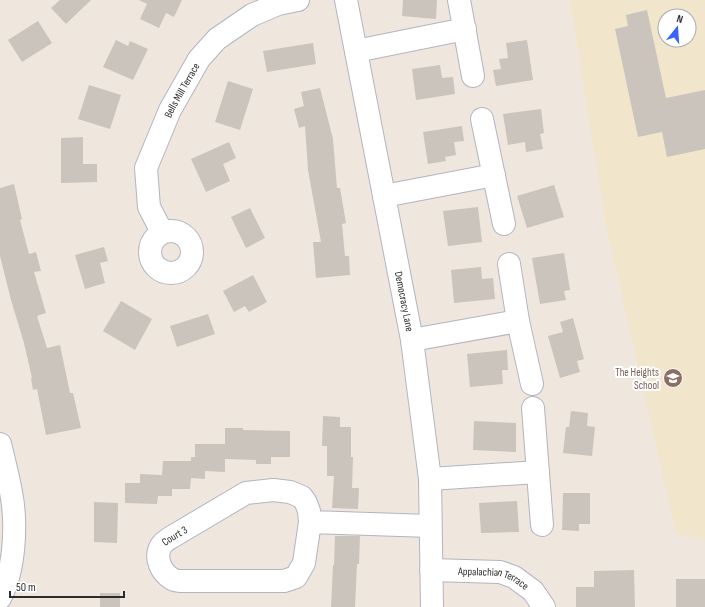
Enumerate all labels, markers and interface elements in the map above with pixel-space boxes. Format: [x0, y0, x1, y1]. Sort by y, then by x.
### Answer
north arrow [657, 8, 697, 48]
text: N [675, 12, 685, 26]
street label: Bells Mill Terrace [162, 61, 202, 120]
street label: Democracy Lane [392, 270, 416, 333]
place label: The Heights School [615, 366, 659, 392]
school or university icon: The Heights School [662, 367, 684, 389]
street label: Court 3 [159, 523, 190, 549]
street label: Appalachian Terrace [457, 565, 531, 593]
scale bar [10, 573, 124, 599]
text: 50 m [16, 580, 36, 595]

